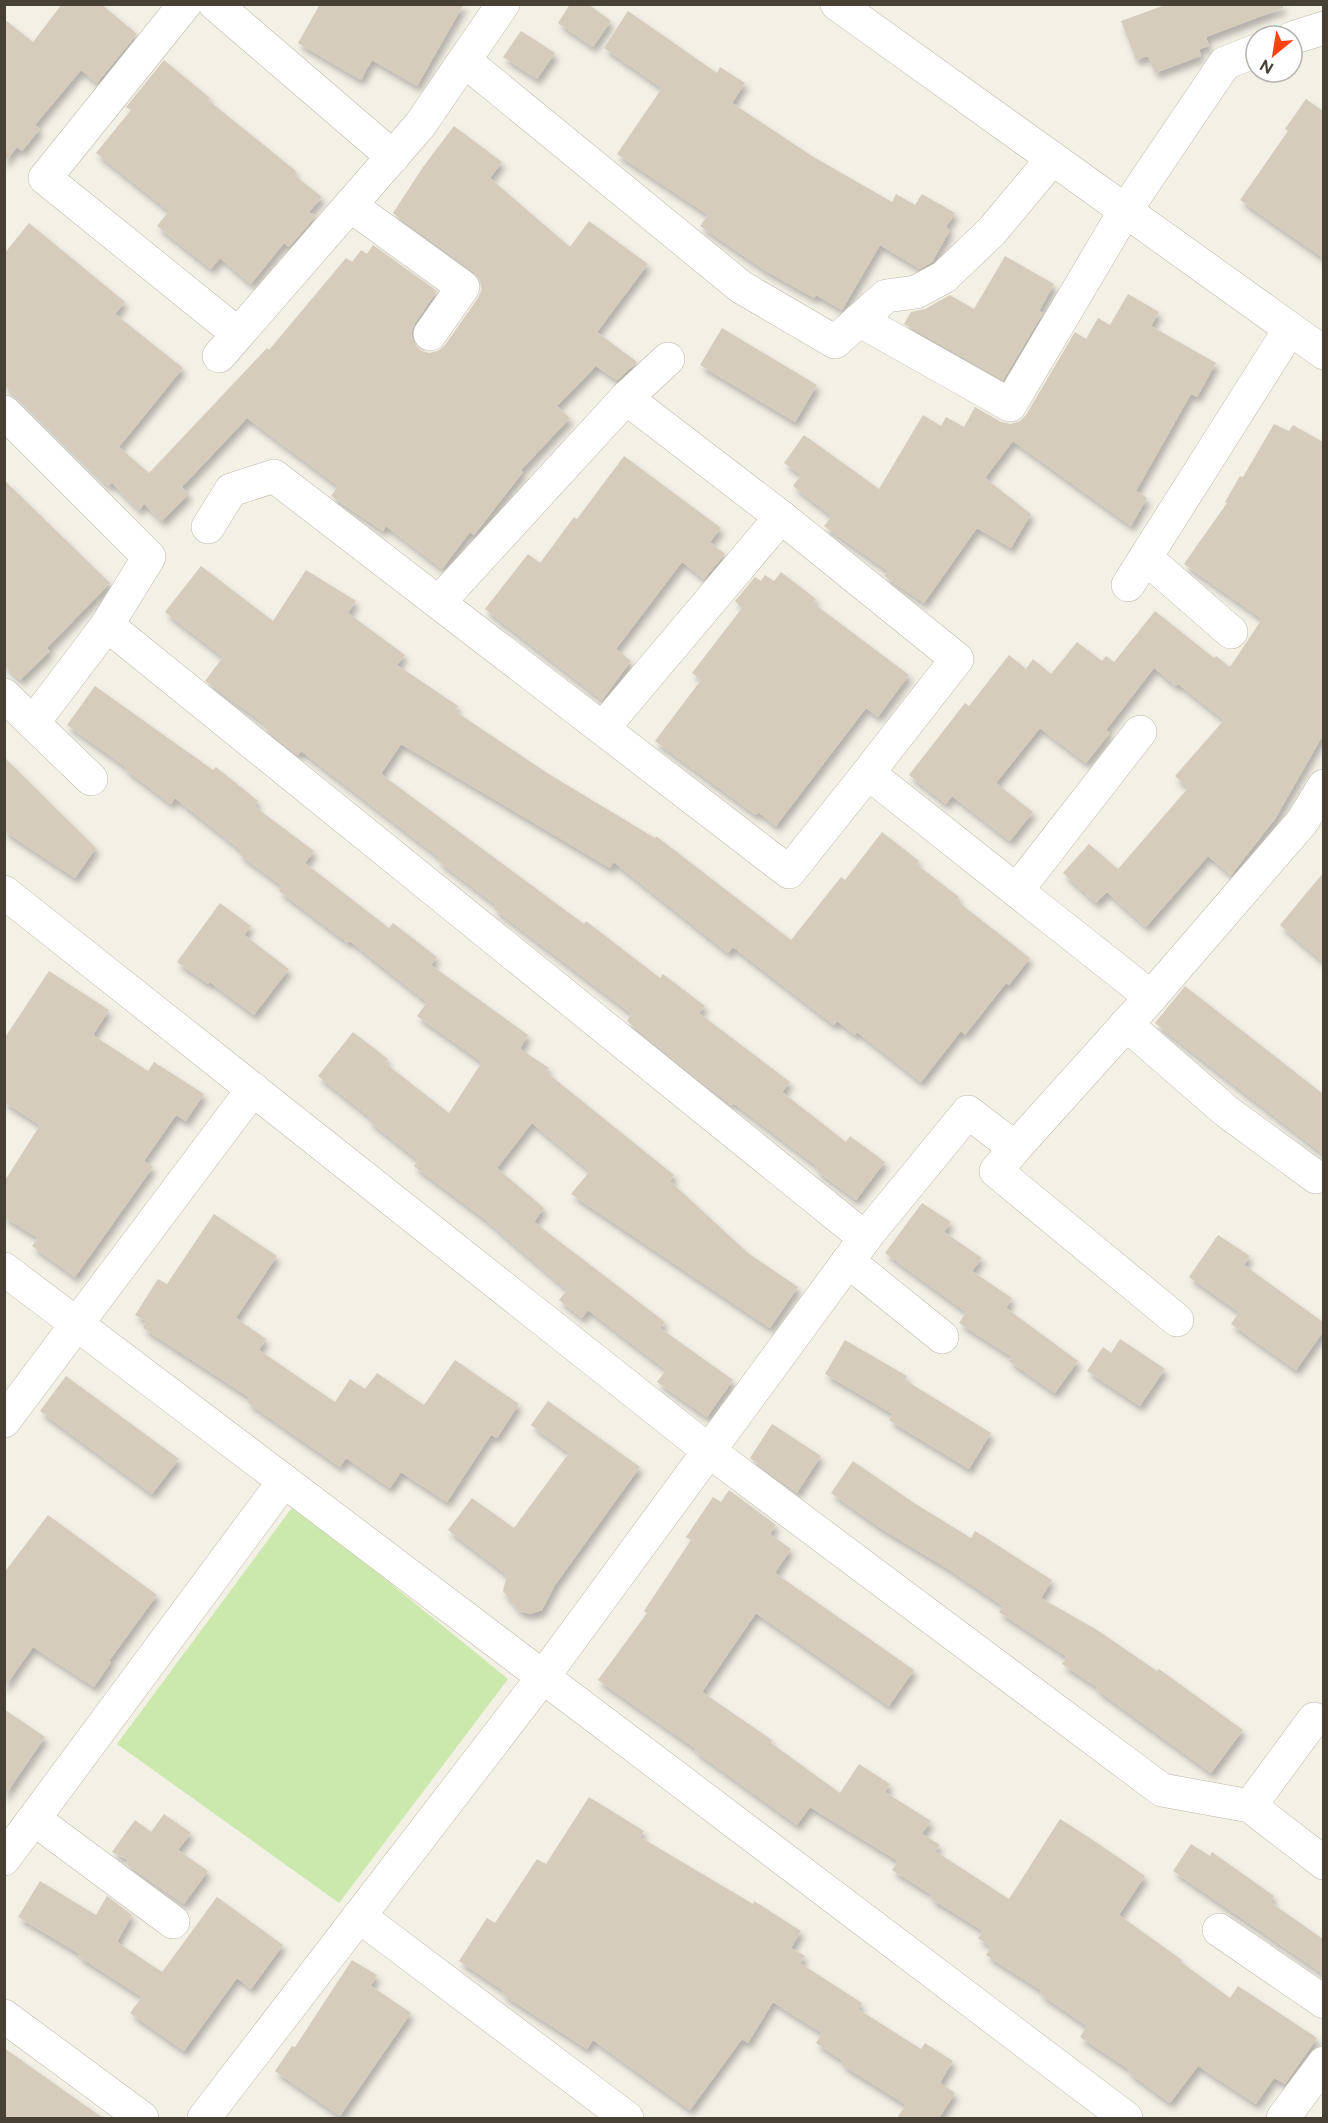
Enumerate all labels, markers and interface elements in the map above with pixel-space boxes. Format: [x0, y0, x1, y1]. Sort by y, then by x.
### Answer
north arrow [1244, 24, 1304, 84]
text: N [1257, 55, 1277, 78]

